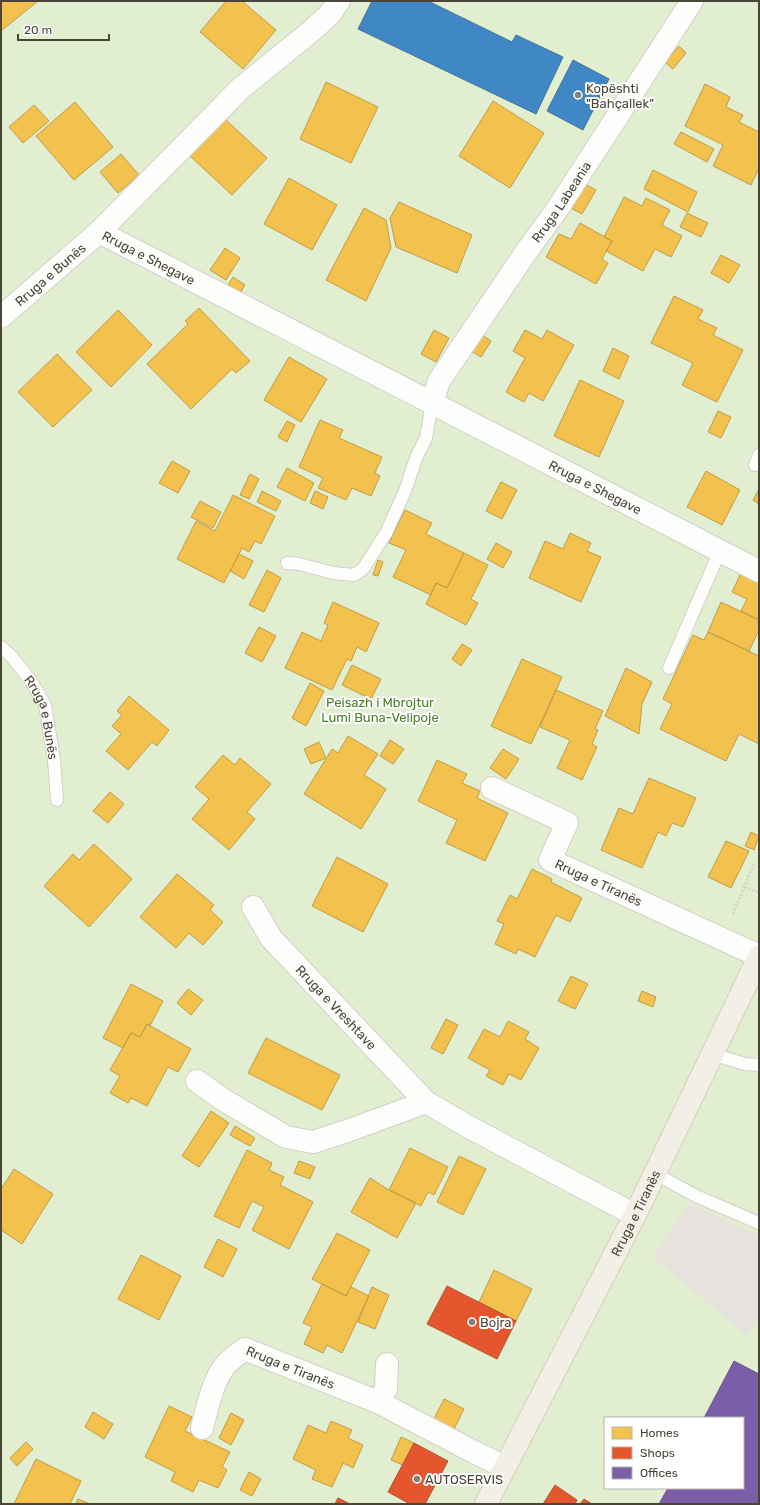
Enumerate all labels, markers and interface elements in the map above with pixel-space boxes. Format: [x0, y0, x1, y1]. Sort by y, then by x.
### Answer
scale bar [18, 16, 109, 42]
text: 20 m [24, 23, 52, 37]
place label: Kopështi "Bahçallek" [586, 81, 654, 111]
marker: Kopështi "Bahçallek" [573, 90, 583, 100]
street label: Rruga Labeania [529, 159, 594, 245]
street label: Rruga e Shegave [100, 228, 197, 288]
street label: Rruga e Bunës [12, 240, 89, 309]
street label: Rruga e Shegave [546, 457, 644, 517]
street label: Rruga e Bunës [21, 672, 61, 761]
park label: Peisazh i Mbrojtur Lumi Buna-Velipoje [321, 695, 439, 725]
street label: Rruga e Tiranës [553, 856, 645, 909]
street label: Rruga e Vreshtave [293, 962, 379, 1053]
street label: Rruga e Tiranës [608, 1168, 664, 1259]
place label: Bojra [480, 1315, 511, 1330]
marker: Bojra [467, 1317, 477, 1327]
street label: Rruga e Tiranës [244, 1343, 337, 1392]
legend [604, 1417, 744, 1489]
text: Homes [640, 1426, 679, 1440]
text: Shops [640, 1446, 675, 1460]
text: Offices [640, 1466, 678, 1480]
place label: AUTOSERVIS [425, 1472, 503, 1487]
marker: AUTOSERVIS [412, 1474, 422, 1484]

